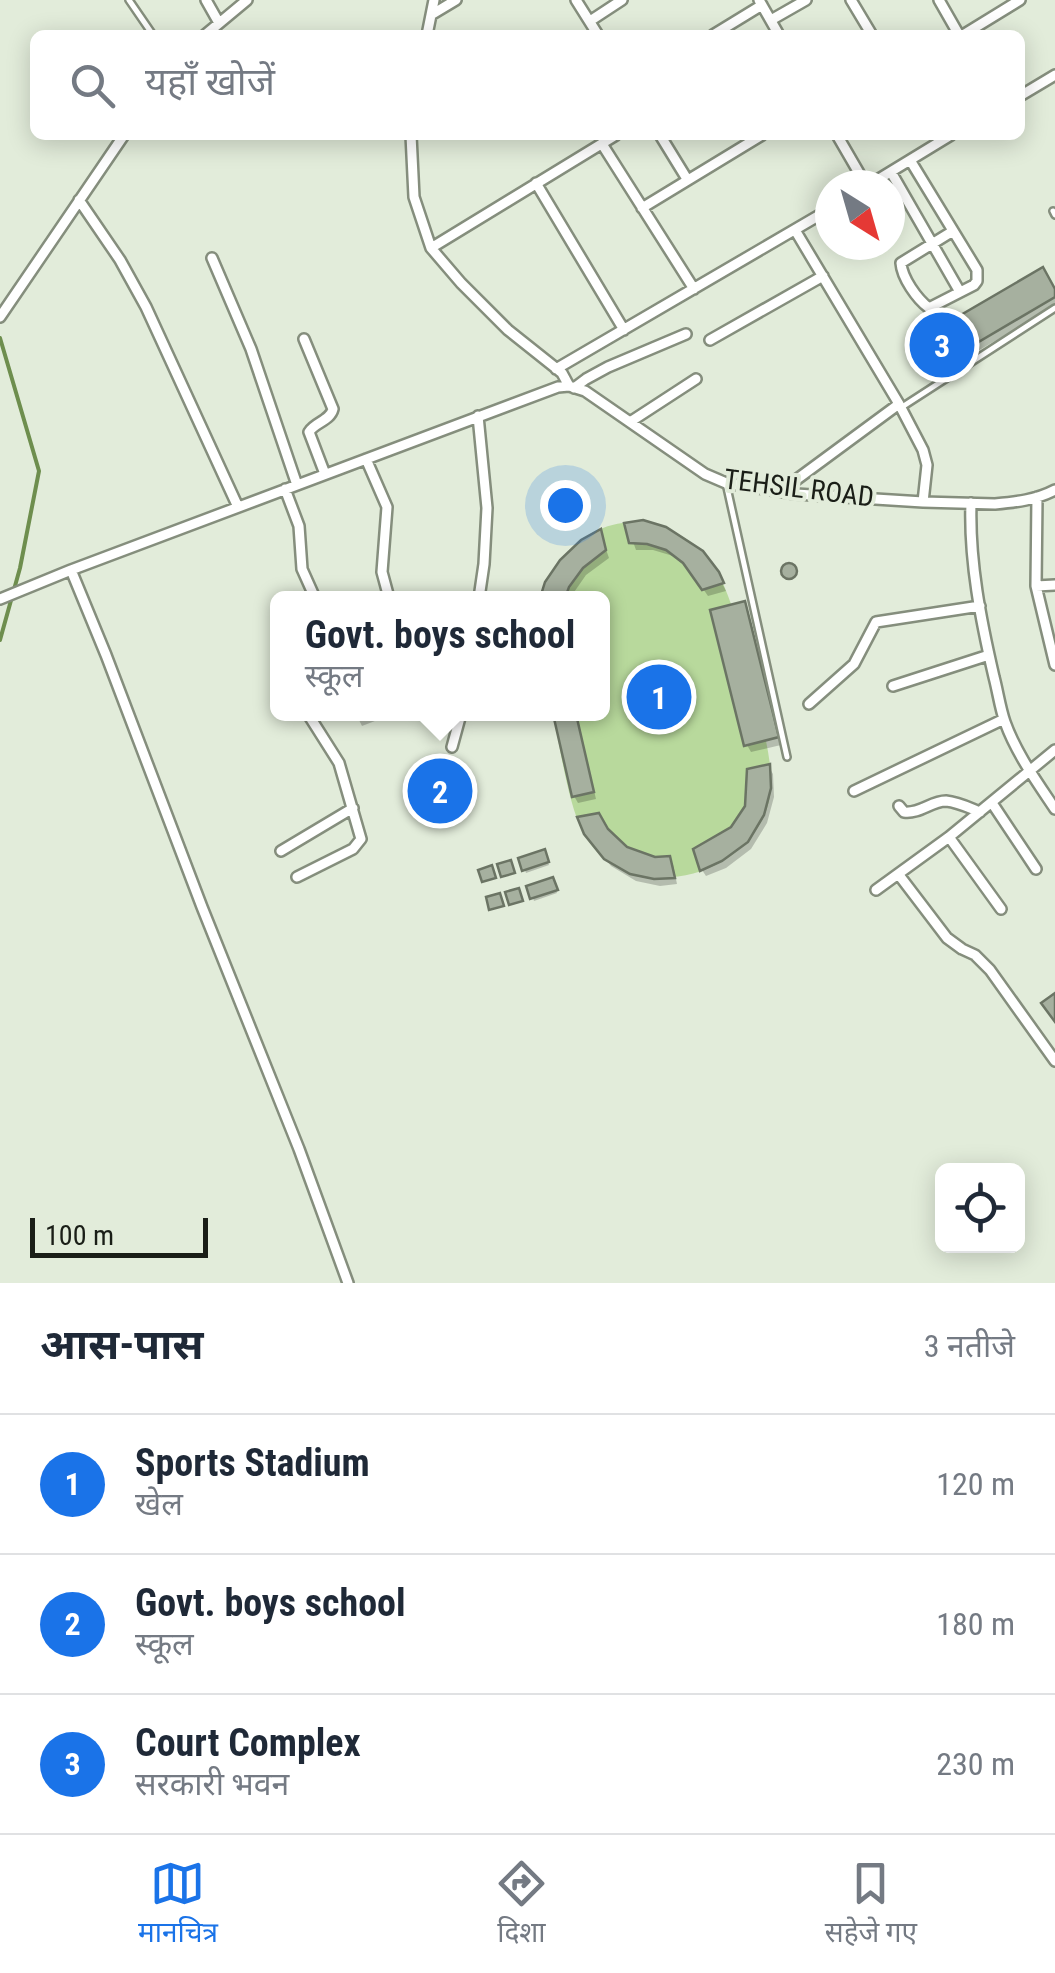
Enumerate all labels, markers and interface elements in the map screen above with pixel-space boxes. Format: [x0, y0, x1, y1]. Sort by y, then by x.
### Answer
search box [30, 30, 1025, 140]
icon: search [65, 58, 120, 113]
text: यहाँ खोजें [145, 60, 275, 104]
north arrow [815, 170, 905, 260]
pin: 3 [910, 308, 974, 382]
street label: TEHSIL ROAD [722, 462, 876, 514]
your location [540, 480, 591, 531]
popup [270, 591, 610, 721]
text: Govt. boys school [305, 613, 575, 657]
text: स्कूल [305, 657, 363, 695]
pin: 1 [626, 660, 692, 734]
pin: 2 [408, 754, 472, 828]
map controls [935, 1163, 1025, 1253]
button: locate [935, 1163, 1025, 1253]
scale bar [30, 1213, 208, 1258]
text: 100 m [45, 1219, 114, 1252]
text: आस-पास [40, 1320, 203, 1369]
text: 3 नतीजे [924, 1327, 1015, 1365]
text: Sports Stadium [135, 1441, 370, 1485]
text: 1 [64, 1465, 81, 1503]
text: 120 m [936, 1465, 1015, 1503]
text: खेल [135, 1485, 183, 1523]
text: Govt. boys school [135, 1581, 406, 1625]
text: 2 [64, 1605, 81, 1643]
text: 180 m [936, 1605, 1015, 1643]
text: स्कूल [135, 1625, 194, 1663]
text: Court Complex [135, 1721, 361, 1765]
text: 3 [64, 1745, 81, 1783]
text: 230 m [936, 1745, 1015, 1783]
text: सरकारी भवन [135, 1765, 289, 1803]
tab: मानचित्र [138, 1856, 218, 1953]
tab: दिशा [494, 1856, 549, 1953]
tab: सहेजे गए [825, 1856, 917, 1953]

